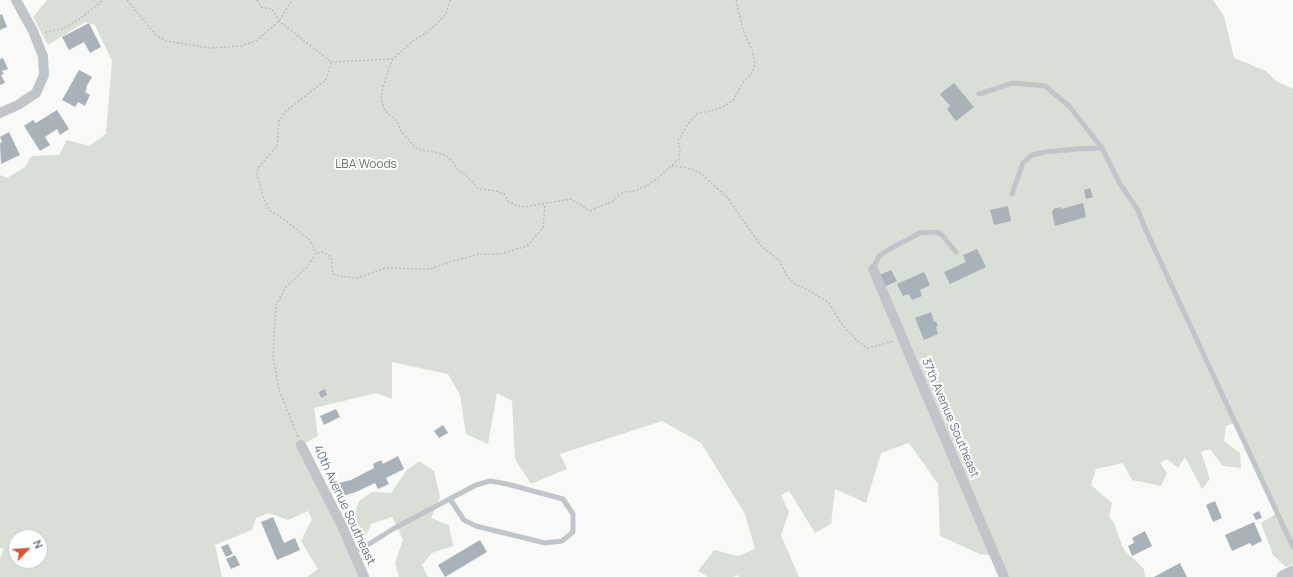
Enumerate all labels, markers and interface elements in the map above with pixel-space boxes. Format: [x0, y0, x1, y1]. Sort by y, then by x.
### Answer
park label: LBA Woods [335, 158, 397, 172]
street label: 37th Avenue Southeast [918, 356, 982, 480]
street label: 40th Avenue Southeast [310, 443, 378, 567]
north arrow [8, 529, 48, 569]
text: N [30, 537, 47, 551]

